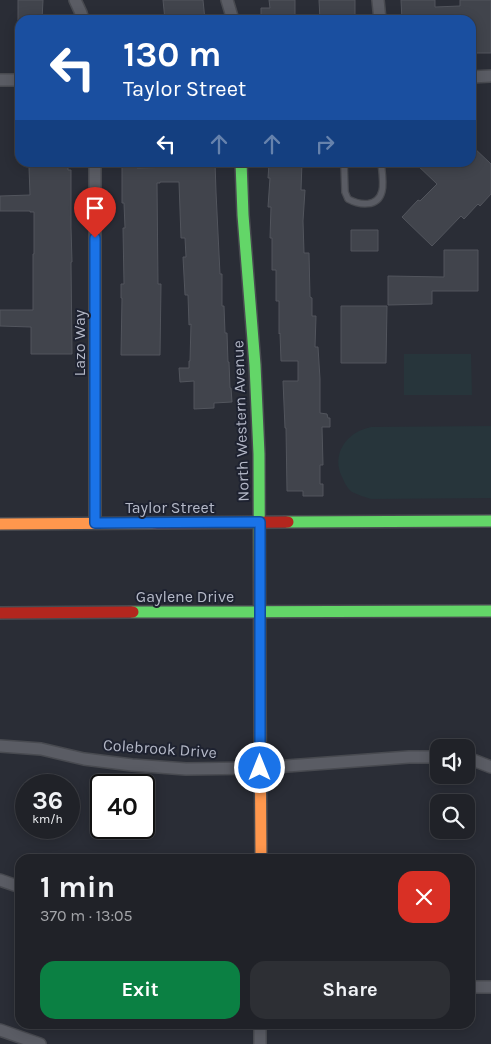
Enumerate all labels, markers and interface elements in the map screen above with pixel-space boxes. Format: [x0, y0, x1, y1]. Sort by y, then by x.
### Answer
text: 130 m [123, 34, 221, 75]
icon: left [40, 35, 105, 100]
text: Taylor Street [123, 76, 246, 102]
icon: left [152, 130, 180, 158]
icon: ahead [205, 130, 233, 158]
icon: ahead [258, 130, 286, 158]
icon: right [311, 130, 339, 158]
pin [74, 187, 116, 238]
icon: arrive [81, 194, 109, 222]
street label: Lazo Way [70, 309, 89, 376]
street label: North Western Avenue [228, 340, 253, 502]
street label: Taylor Street [125, 498, 215, 517]
street label: Gaylene Drive [136, 587, 234, 606]
street label: Colebrook Drive [102, 735, 218, 762]
map controls [430, 739, 475, 839]
button: sound [430, 739, 475, 784]
position arrow [233, 741, 285, 793]
speed limit sign: 40 [90, 774, 155, 839]
text: 36 [32, 786, 63, 815]
button: search [430, 794, 475, 839]
text: km/h [32, 812, 63, 826]
text: 1 min [40, 869, 115, 905]
button: close [398, 871, 450, 923]
text: 370 m · 13:05 [40, 906, 133, 925]
button: Exit [40, 961, 240, 1019]
button: Share [250, 961, 450, 1019]

